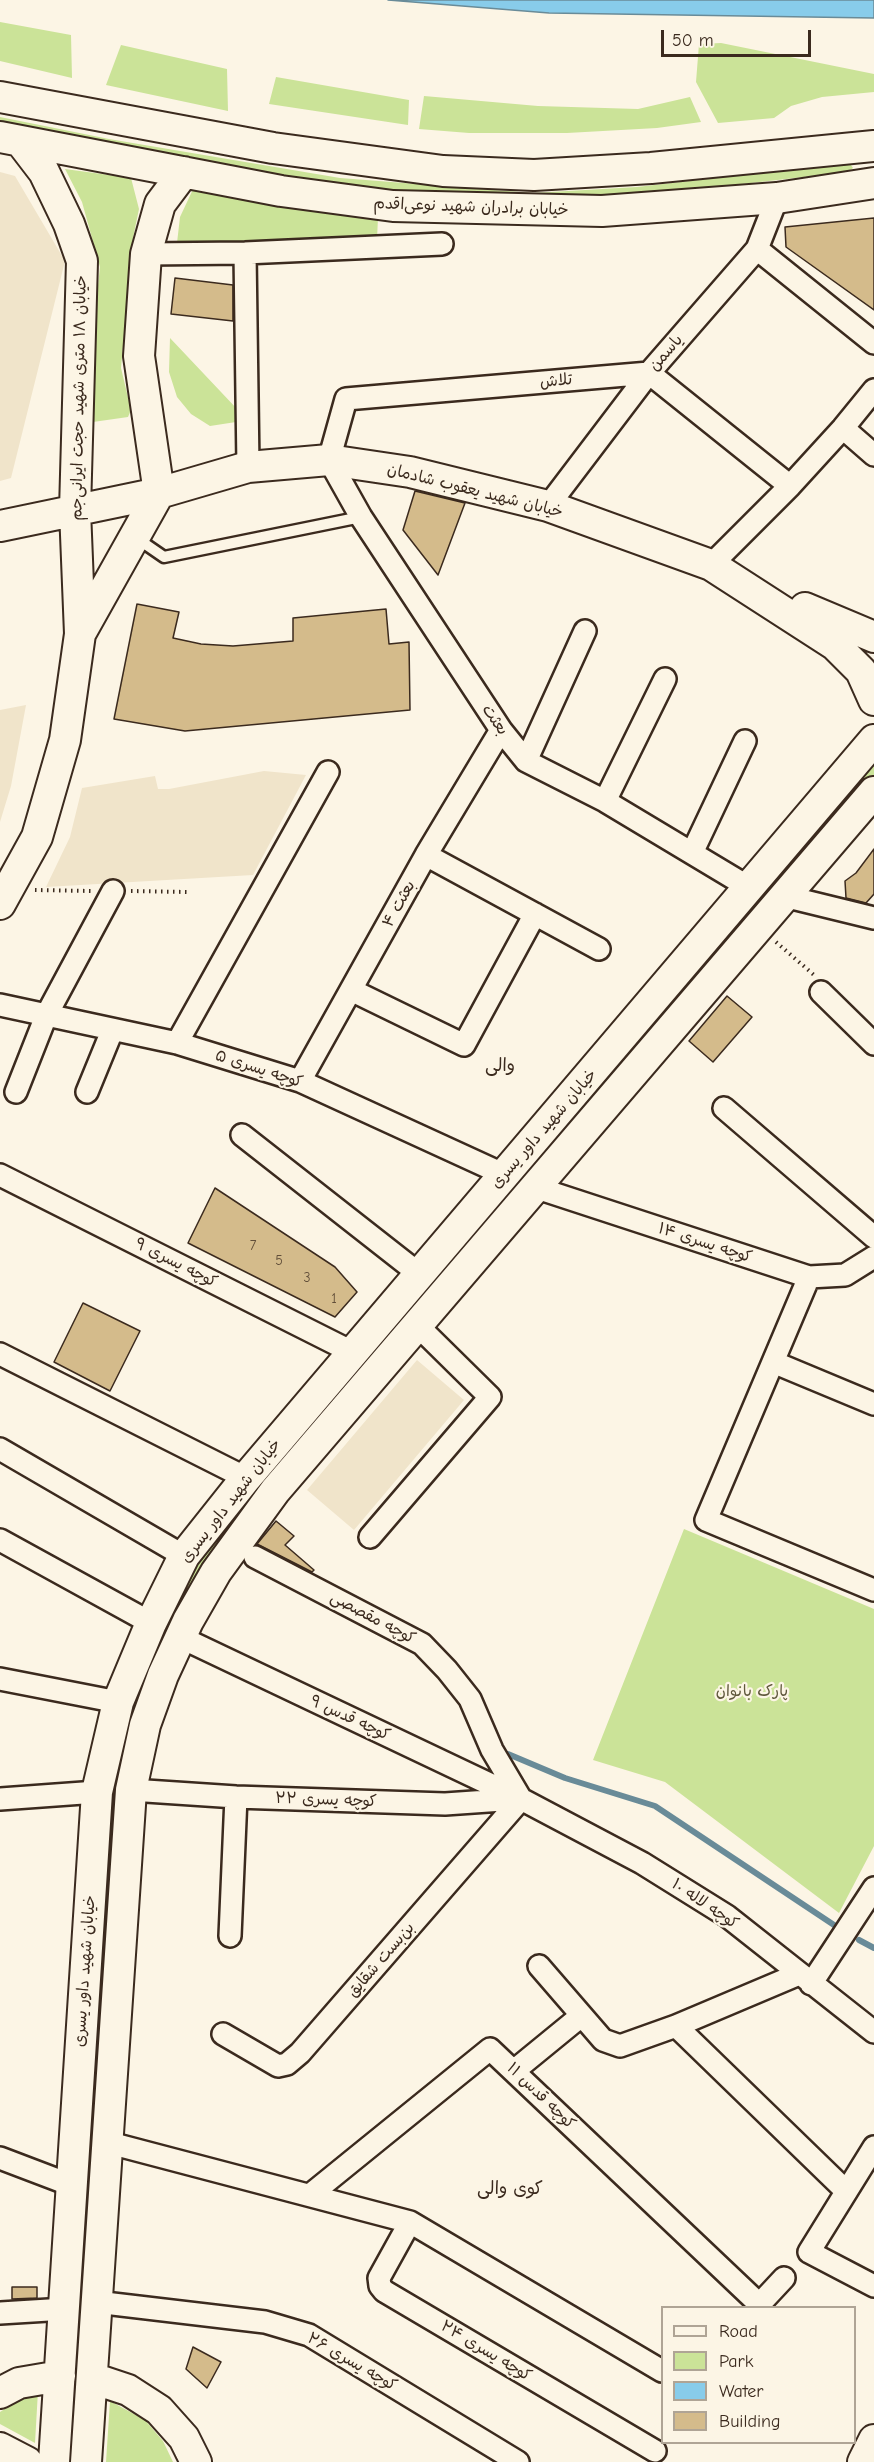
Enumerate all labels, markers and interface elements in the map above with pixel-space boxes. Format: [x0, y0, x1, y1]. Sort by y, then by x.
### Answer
scale bar [664, 18, 814, 56]
text: 50 m [672, 30, 714, 51]
street label: خیابان برادران شهید نوعی‌اقدم [373, 194, 569, 220]
street label: خیابان ۱۸ متری شهید حجت ایرانی‌جم [67, 275, 91, 521]
street label: یاسمن [645, 331, 687, 375]
street label: تلاش [539, 370, 573, 392]
street label: خیابان شهید یعقوب شادمان [385, 460, 565, 522]
street label: بعثت [478, 701, 512, 739]
street label: بعثت ۴ [378, 877, 420, 931]
street label: کوچه یسری ۵ [213, 1046, 305, 1092]
district label: والی [485, 1055, 515, 1077]
street label: خیابان شهید داور یسری [487, 1065, 601, 1193]
street label: کوچه یسری ۱۴ [656, 1219, 754, 1267]
street label: کوچه یسری ۹ [132, 1234, 220, 1292]
house number: 7 [250, 1238, 256, 1254]
house number: 5 [275, 1253, 283, 1269]
house number: 3 [303, 1270, 311, 1286]
house number: 1 [331, 1291, 337, 1307]
street label: خیابان شهید داور یسری [177, 1435, 285, 1567]
street label: کوچه مقصصی [327, 1588, 419, 1648]
park label: پارک بانوان [716, 1681, 788, 1701]
street label: کوچه قدس ۹ [307, 1691, 393, 1745]
street label: کوچه یسری ۲۲ [275, 1789, 377, 1811]
street label: کوچه لاله ۱۰ [668, 1875, 742, 1933]
street label: خیابان شهید داور یسری [70, 1895, 100, 2047]
street label: بن‌بست شقایق [343, 1919, 419, 2001]
street label: کوچه قدس ۱۱ [503, 2059, 579, 2133]
district label: کوی والی [477, 2178, 543, 2200]
legend [661, 2306, 856, 2444]
street label: کوچه یسری ۲۴ [437, 2316, 535, 2386]
text: Road [719, 2321, 758, 2342]
street label: کوچه یسری ۲۶ [304, 2329, 400, 2395]
text: Park [719, 2351, 753, 2372]
text: Water [719, 2381, 763, 2402]
text: Building [719, 2411, 781, 2432]

